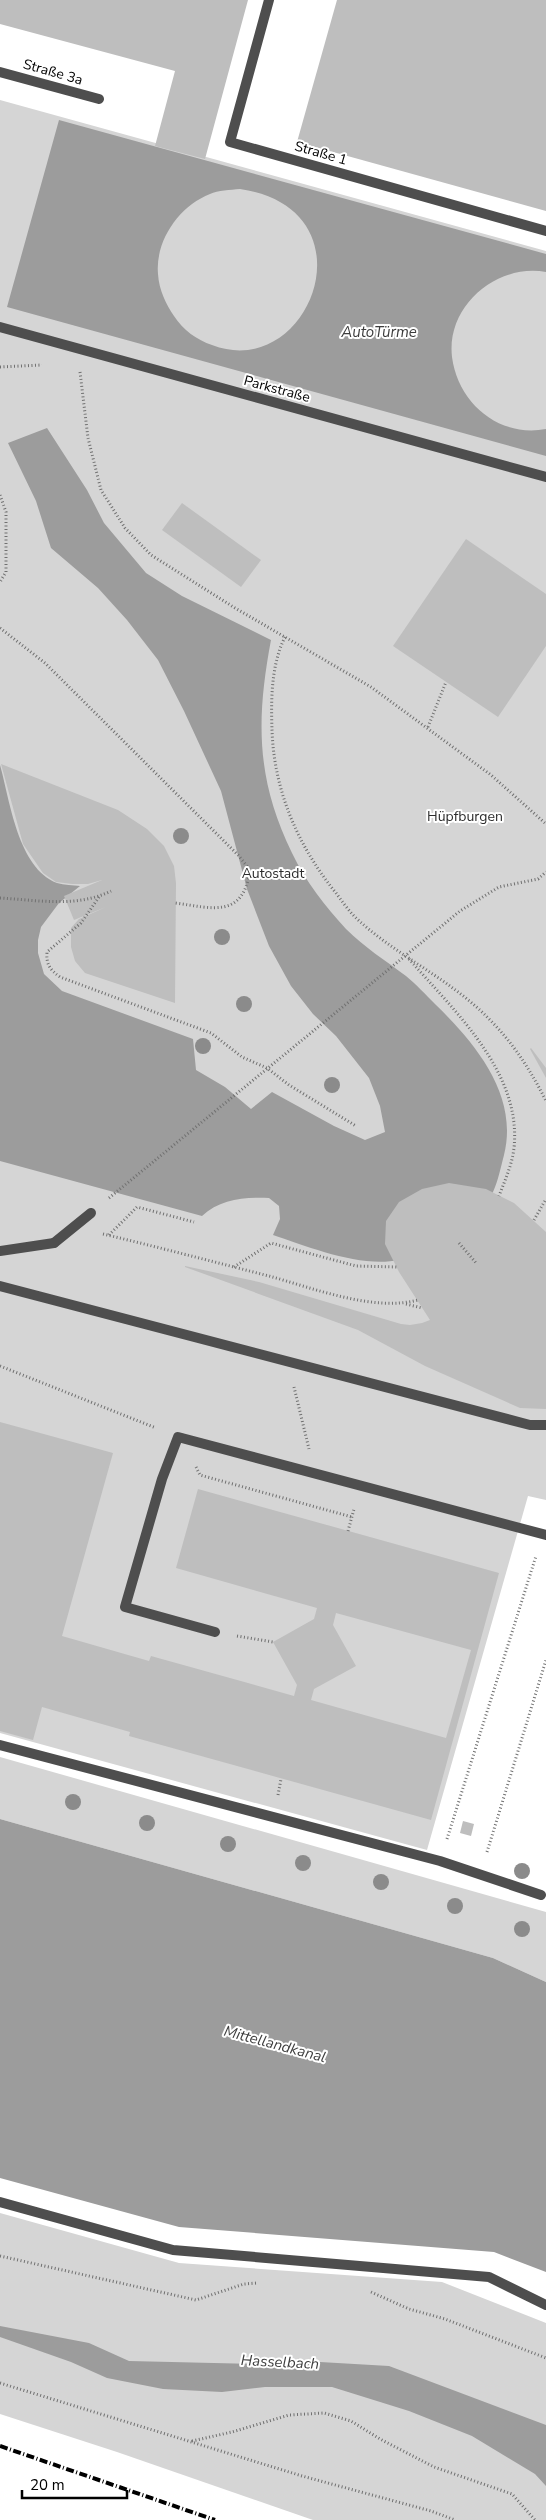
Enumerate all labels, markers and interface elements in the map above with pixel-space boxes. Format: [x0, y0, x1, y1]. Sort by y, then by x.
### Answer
street label: Straße 3a [21, 54, 85, 90]
street label: Straße 1 [292, 136, 350, 170]
water label: AutoTürme [340, 322, 417, 342]
street label: Parkstraße [242, 371, 312, 407]
park label: Hüpfburgen [427, 807, 503, 826]
park label: Autostadt [242, 864, 304, 883]
water label: Mittellandkanal [222, 2021, 328, 2067]
water label: Hasselbach [240, 2350, 320, 2374]
scale bar [22, 2468, 128, 2500]
text: 20 m [30, 2475, 65, 2495]

